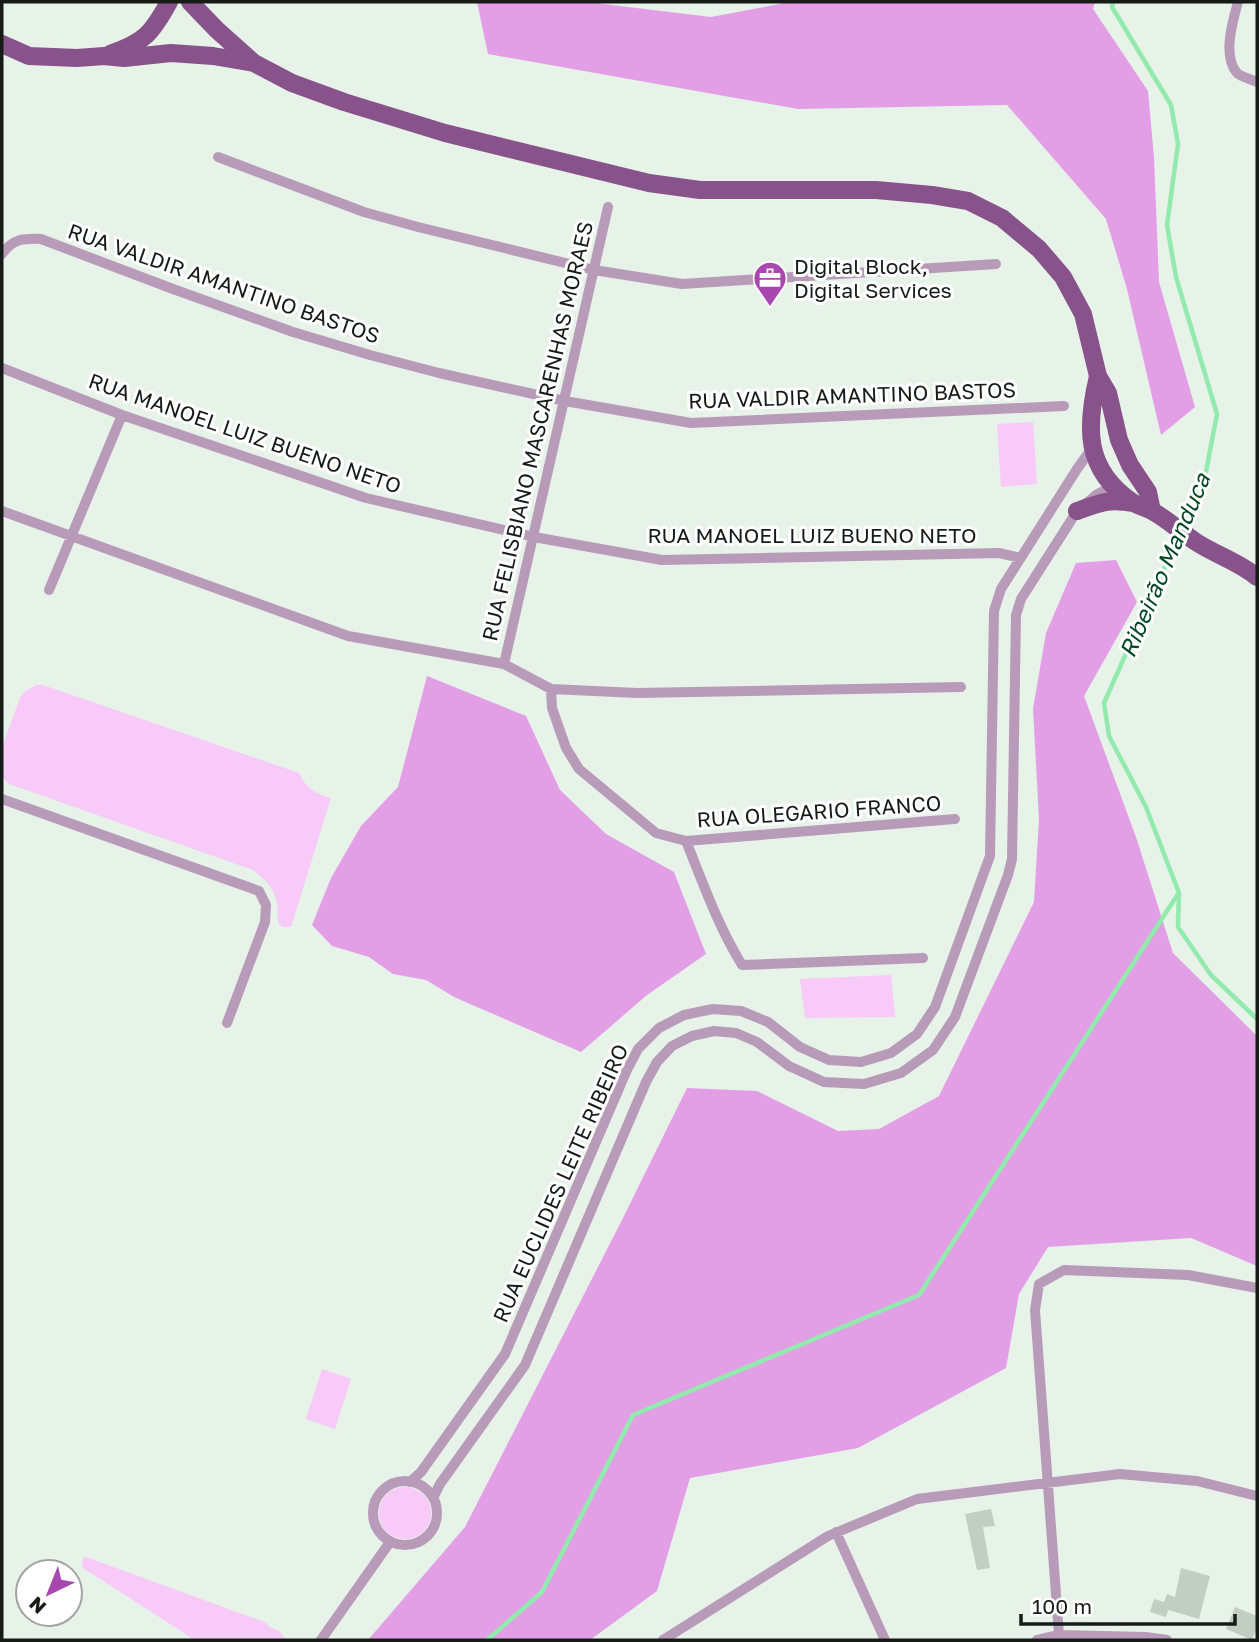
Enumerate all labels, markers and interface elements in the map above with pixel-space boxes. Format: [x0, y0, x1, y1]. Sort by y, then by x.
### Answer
street label: RUA VALDIR AMANTINO BASTOS [65, 217, 383, 349]
street label: RUA FELISBIANO MASCARENHAS MORAES [476, 219, 598, 643]
place label: Digital Block, Digital Services [794, 253, 952, 303]
office icon: Digital Block, Digital Services [751, 259, 789, 308]
street label: RUA MANOEL LUIZ BUENO NETO [85, 367, 405, 499]
street label: RUA VALDIR AMANTINO BASTOS [688, 376, 1016, 414]
water label: Ribeirão Manduca [1113, 468, 1216, 661]
street label: RUA MANOEL LUIZ BUENO NETO [648, 522, 976, 548]
street label: RUA OLEGARIO FRANCO [696, 789, 942, 833]
street label: RUA EUCLIDES LEITE RIBEIRO [487, 1040, 633, 1326]
north arrow [14, 1558, 84, 1628]
scale bar [1021, 1582, 1234, 1626]
text: N [24, 1592, 50, 1619]
text: 100 m [1032, 1593, 1092, 1619]

